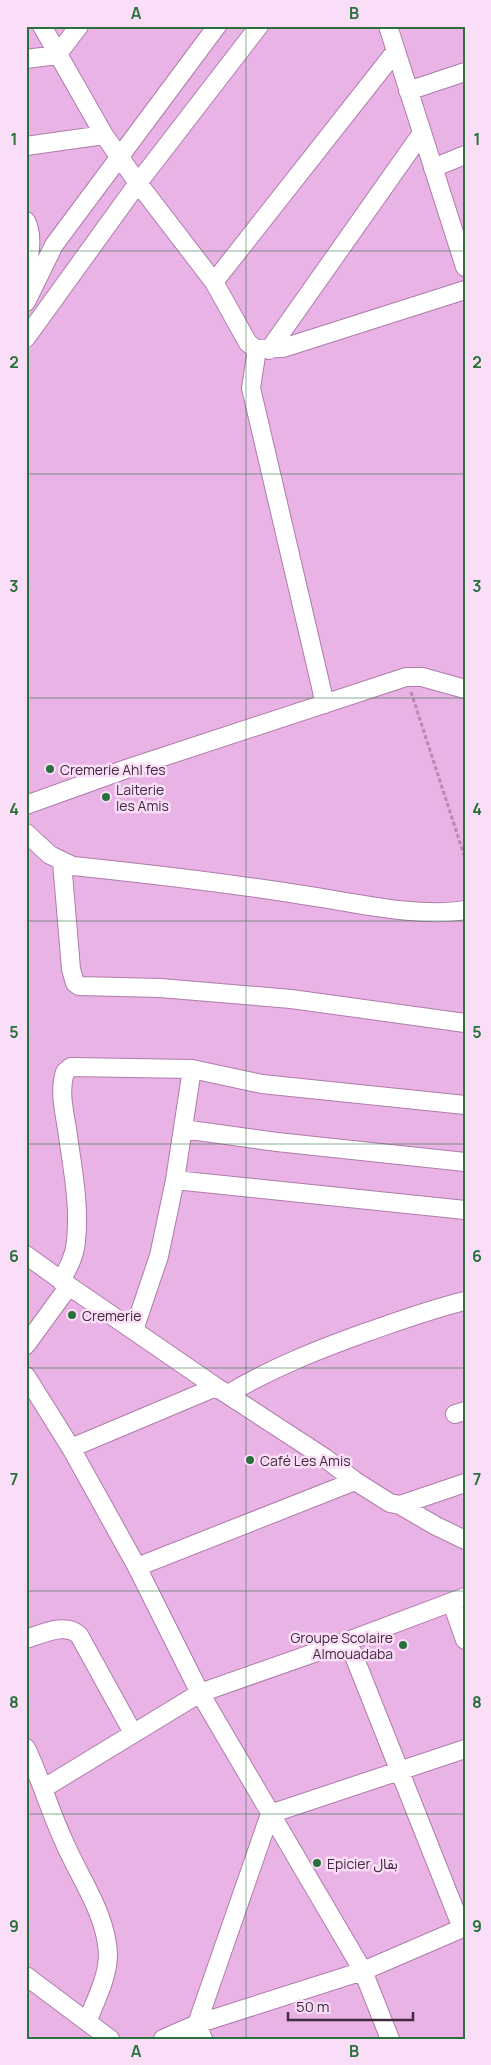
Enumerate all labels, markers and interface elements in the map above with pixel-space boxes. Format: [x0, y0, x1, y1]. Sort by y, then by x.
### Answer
text: A [131, 2, 142, 24]
text: B [349, 2, 359, 24]
text: 1 [10, 128, 18, 150]
text: 1 [473, 128, 481, 150]
text: 2 [9, 351, 19, 373]
text: 2 [472, 351, 482, 373]
text: 3 [9, 575, 19, 597]
text: 3 [472, 575, 482, 597]
place label: Cremerie Ahl fes [60, 760, 166, 779]
marker: Cremerie Ahl fes [44, 763, 56, 775]
place label: Laiterie les Amis [116, 780, 169, 815]
marker: Laiterie les Amis [100, 791, 112, 803]
text: 4 [9, 798, 19, 820]
text: 4 [472, 798, 482, 820]
text: 5 [9, 1021, 19, 1043]
text: 5 [472, 1021, 482, 1043]
text: 6 [9, 1245, 19, 1267]
text: 6 [472, 1245, 482, 1267]
place label: Cremerie [82, 1306, 141, 1325]
marker: Cremerie [66, 1309, 78, 1321]
place label: Café Les Amis [260, 1451, 351, 1470]
marker: Café Les Amis [244, 1454, 256, 1466]
text: 7 [10, 1468, 18, 1490]
text: 7 [473, 1468, 481, 1490]
place label: Groupe Scolaire Almouadaba [290, 1628, 393, 1663]
marker: Groupe Scolaire Almouadaba [397, 1639, 409, 1651]
text: 8 [9, 1691, 19, 1713]
text: 8 [472, 1691, 482, 1713]
place label: Epicier بقال [327, 1854, 398, 1873]
marker: Epicier بقال [311, 1857, 323, 1869]
text: 9 [9, 1915, 19, 1937]
text: 9 [472, 1915, 482, 1937]
scale bar [288, 1990, 414, 2022]
text: 50 m [296, 1996, 330, 2017]
text: A [131, 2040, 142, 2062]
text: B [349, 2040, 359, 2062]

